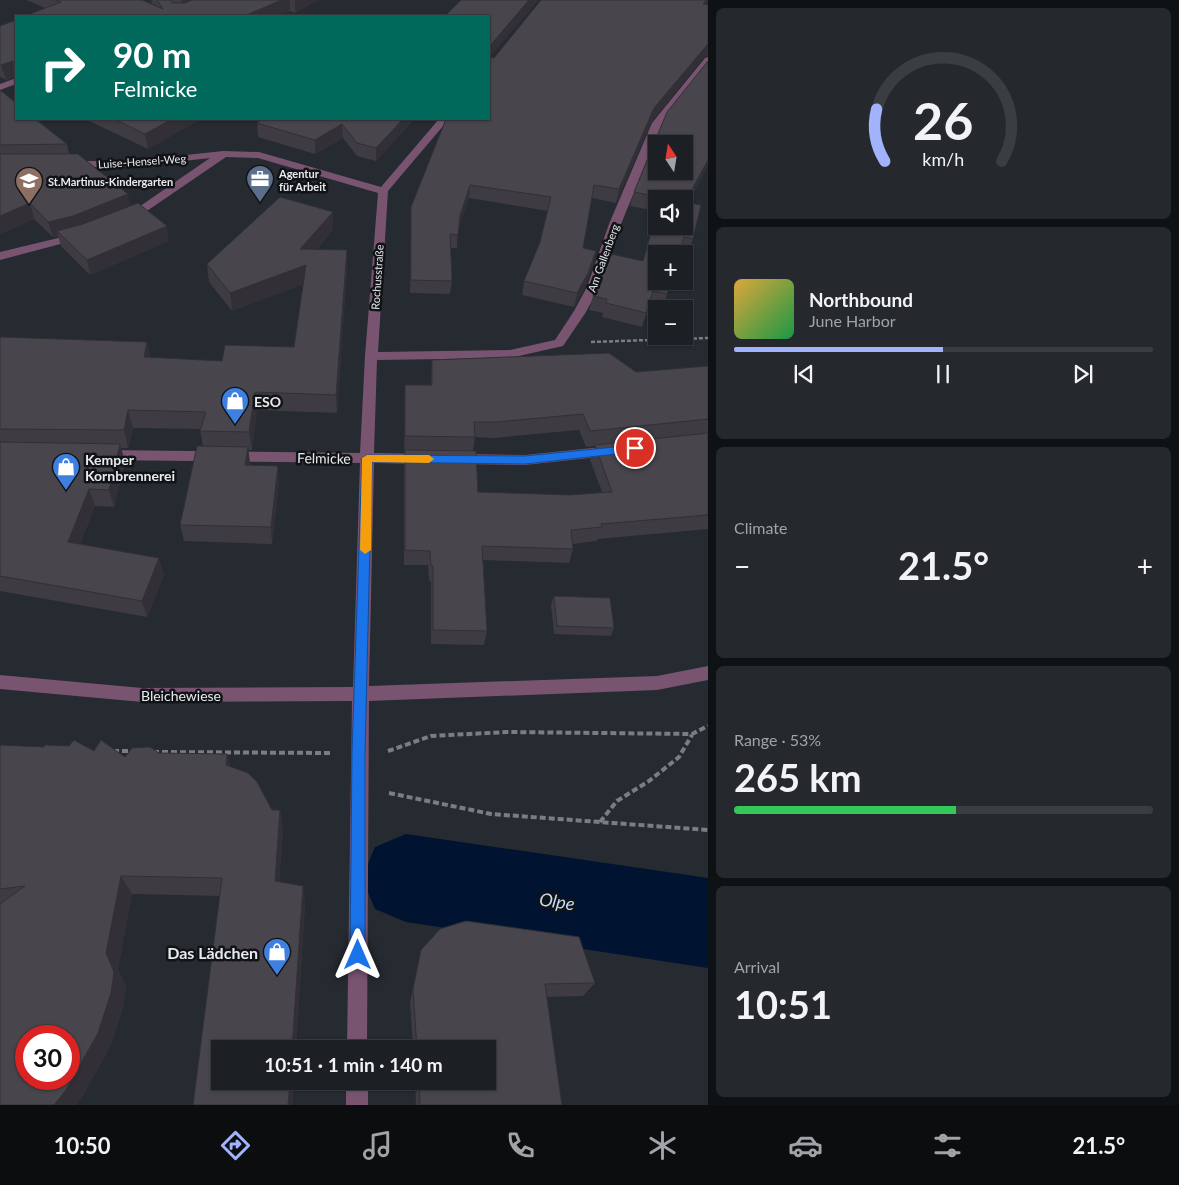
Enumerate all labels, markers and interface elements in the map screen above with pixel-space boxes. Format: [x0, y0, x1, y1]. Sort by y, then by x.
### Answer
text: 90 m [113, 33, 191, 75]
icon: right [30, 35, 95, 100]
text: Felmicke [113, 75, 197, 102]
text: 26 [913, 89, 974, 151]
north arrow [648, 135, 692, 180]
map controls [648, 135, 693, 345]
text: km/h [923, 148, 964, 170]
street label: Luise-Hensel-Weg [97, 151, 187, 171]
office icon: Agentur für Arbeit [245, 164, 275, 203]
school or university icon: St.Martinus-Kindergarten [14, 166, 44, 205]
place label: Agentur für Arbeit [278, 167, 327, 193]
place label: St.Martinus-Kindergarten [48, 175, 173, 188]
button: sound [648, 190, 693, 235]
street label: Am Gallenberg [585, 222, 621, 294]
street label: Rochusstraße [368, 244, 386, 310]
button: + [648, 245, 693, 290]
text: Northbound [809, 288, 913, 311]
button: − [648, 300, 693, 345]
text: June Harbor [809, 311, 896, 330]
icon: previous [790, 360, 818, 388]
icon: pause [929, 360, 957, 388]
icon: next [1069, 360, 1097, 388]
shop icon: ESO [220, 386, 250, 425]
place label: ESO [254, 393, 281, 410]
pin [614, 427, 656, 469]
icon: arrive [621, 434, 649, 462]
street label: Felmicke [297, 449, 351, 467]
place label: Kemper Kornbrennerei [85, 451, 175, 484]
shop icon: Kemper Kornbrennerei [51, 452, 81, 491]
text: Climate [734, 518, 787, 537]
text: 21.5° [898, 542, 989, 588]
text: − [734, 549, 750, 583]
text: + [1137, 549, 1153, 583]
street label: Bleichewiese [141, 687, 221, 704]
text: Range · 53% [734, 730, 821, 749]
text: 265 km [734, 754, 862, 800]
water label: Olpe [538, 887, 576, 915]
position arrow [331, 928, 383, 980]
shop icon: Das Lädchen [262, 937, 292, 976]
place label: Das Lädchen [167, 943, 258, 962]
text: Arrival [734, 957, 780, 976]
text: 10:51 [734, 981, 832, 1027]
speed limit sign: 30 [15, 1025, 80, 1090]
text: 10:51 · 1 min · 140 m [264, 1053, 443, 1076]
icon: directions [218, 1128, 253, 1163]
icon: music [360, 1128, 395, 1163]
icon: phone [503, 1128, 538, 1163]
icon: climate [645, 1128, 680, 1163]
icon: car [788, 1128, 823, 1163]
icon: filters [930, 1128, 965, 1163]
text: 10:50 [54, 1132, 110, 1159]
text: 21.5° [1073, 1132, 1125, 1159]

